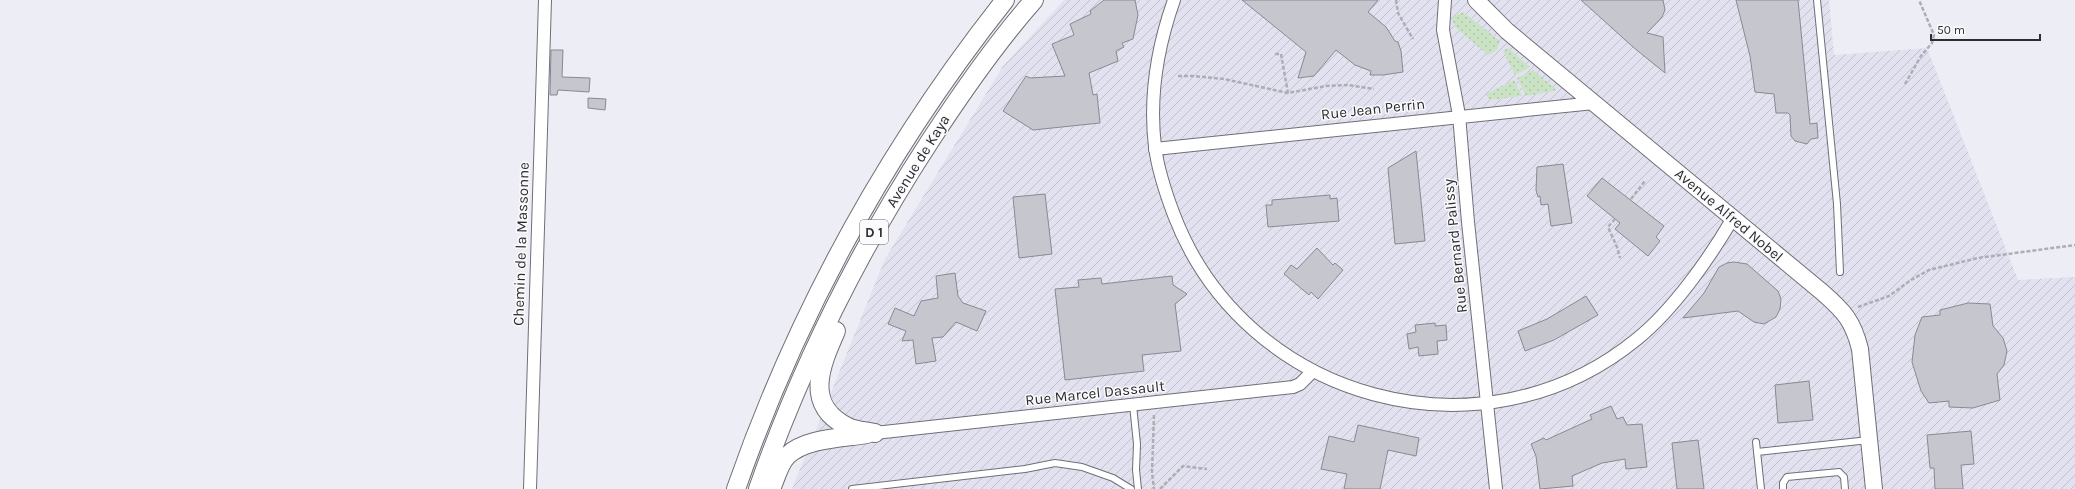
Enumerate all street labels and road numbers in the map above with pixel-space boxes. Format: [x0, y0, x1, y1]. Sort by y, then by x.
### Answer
street label: Rue Jean Perrin [1320, 95, 1426, 123]
street label: Avenue de Kaya [882, 111, 954, 211]
street label: Chemin de la Massonne [509, 162, 533, 326]
street label: Avenue Alfred Nobel [1671, 164, 1787, 266]
street label: Rue Bernard Palissy [1439, 178, 1471, 314]
road number: D 1 [860, 220, 888, 244]
street label: Rue Marcel Dassault [1024, 377, 1166, 409]

